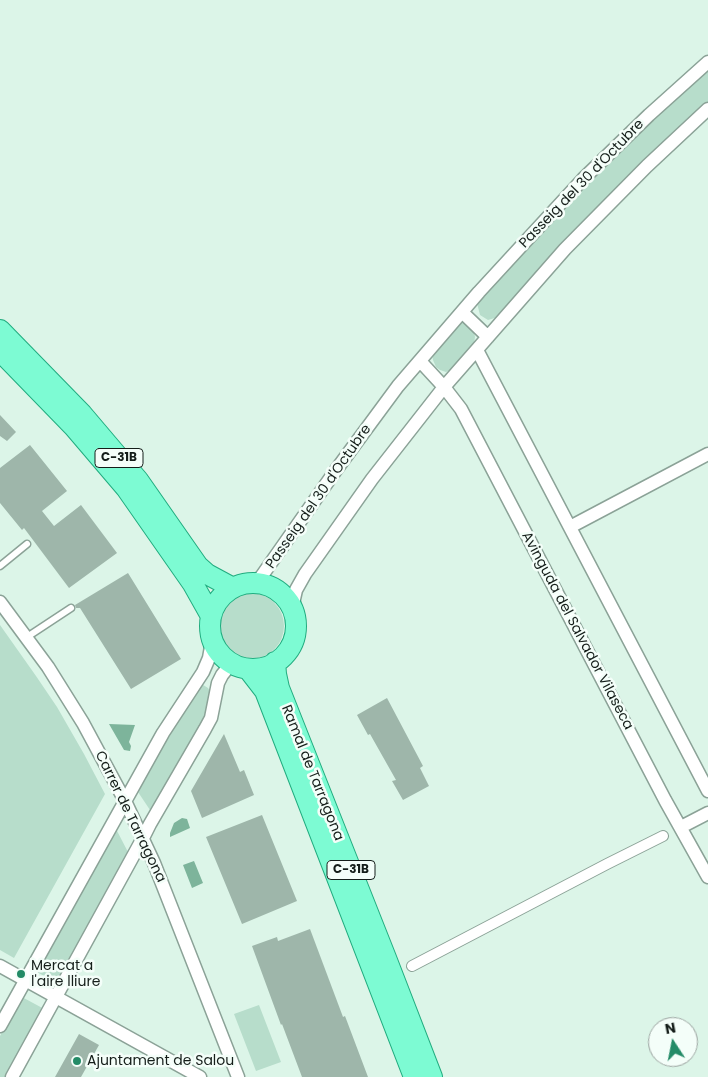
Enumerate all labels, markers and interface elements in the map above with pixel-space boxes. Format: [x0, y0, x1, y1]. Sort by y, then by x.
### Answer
street label: Passeig del 30 d'Octubre [516, 116, 648, 252]
street label: Passeig del 30 d'Octubre [263, 422, 375, 572]
road number: C-31B [95, 448, 143, 468]
street label: Avinguda del Salvador Vilaseca [518, 529, 636, 733]
street label: Ramal de Tarragona [277, 703, 347, 843]
street label: Carrer de Tarragona [91, 749, 169, 885]
road number: C-31B [327, 860, 375, 880]
place label: Mercat a l'aire lliure [31, 958, 100, 990]
marker: Mercat a l'aire lliure [15, 968, 27, 980]
north arrow [648, 1017, 698, 1067]
text: N [663, 1017, 677, 1039]
place label: Ajuntament de Salou [87, 1053, 234, 1069]
marker: Ajuntament de Salou [71, 1055, 83, 1067]

